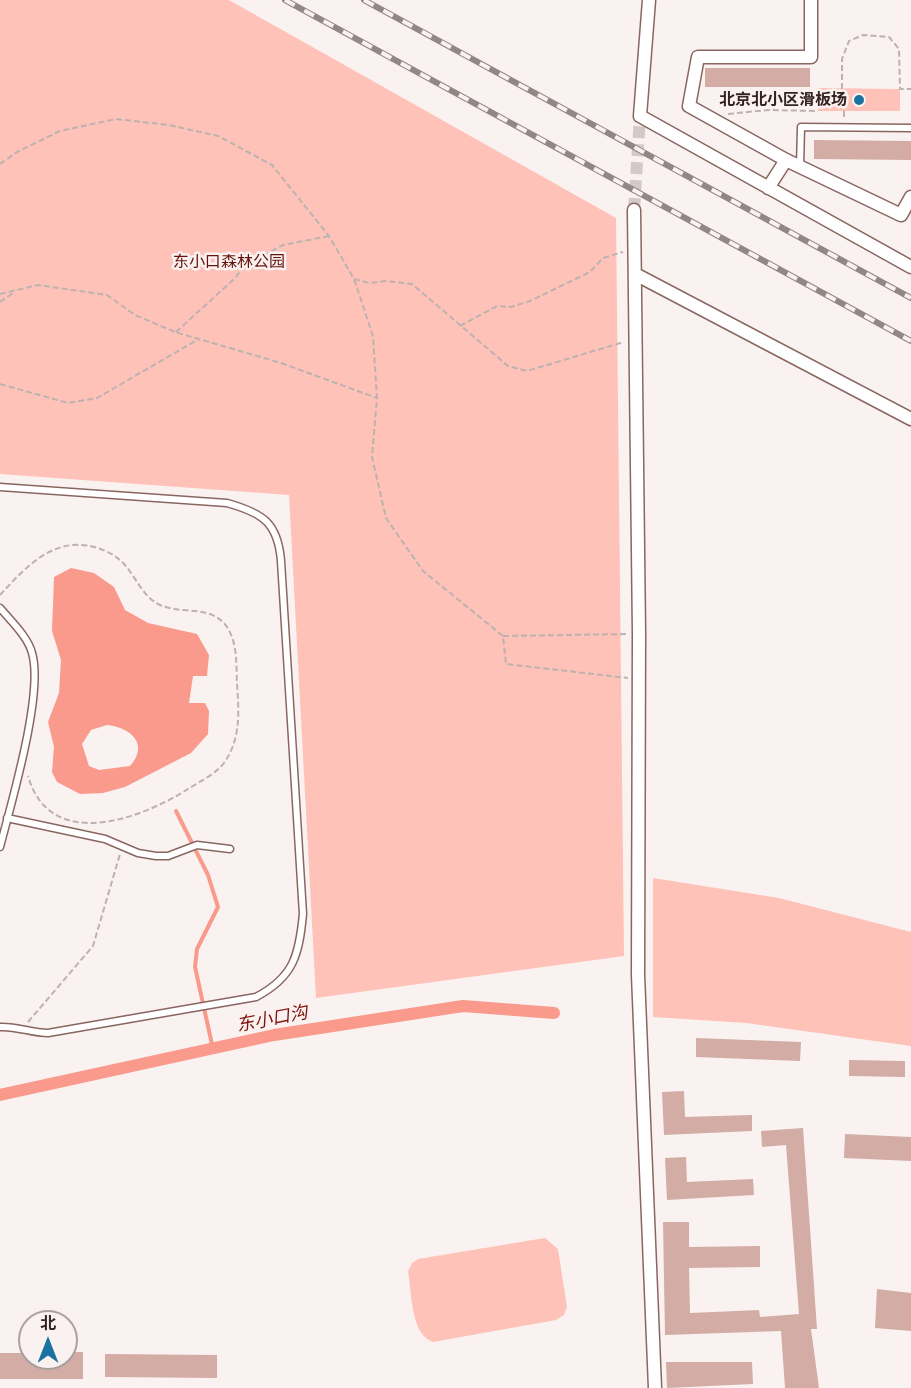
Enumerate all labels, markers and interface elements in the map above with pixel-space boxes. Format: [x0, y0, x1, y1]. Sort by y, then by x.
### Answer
place label: 北京北小区滑板场 [719, 90, 847, 110]
marker: 北京北小区滑板场 [852, 93, 866, 107]
park label: 东小口森林公园 [173, 252, 285, 272]
water label: 东小口沟 [235, 1002, 309, 1036]
north arrow [18, 1310, 78, 1370]
text: 北 [40, 1314, 56, 1333]

